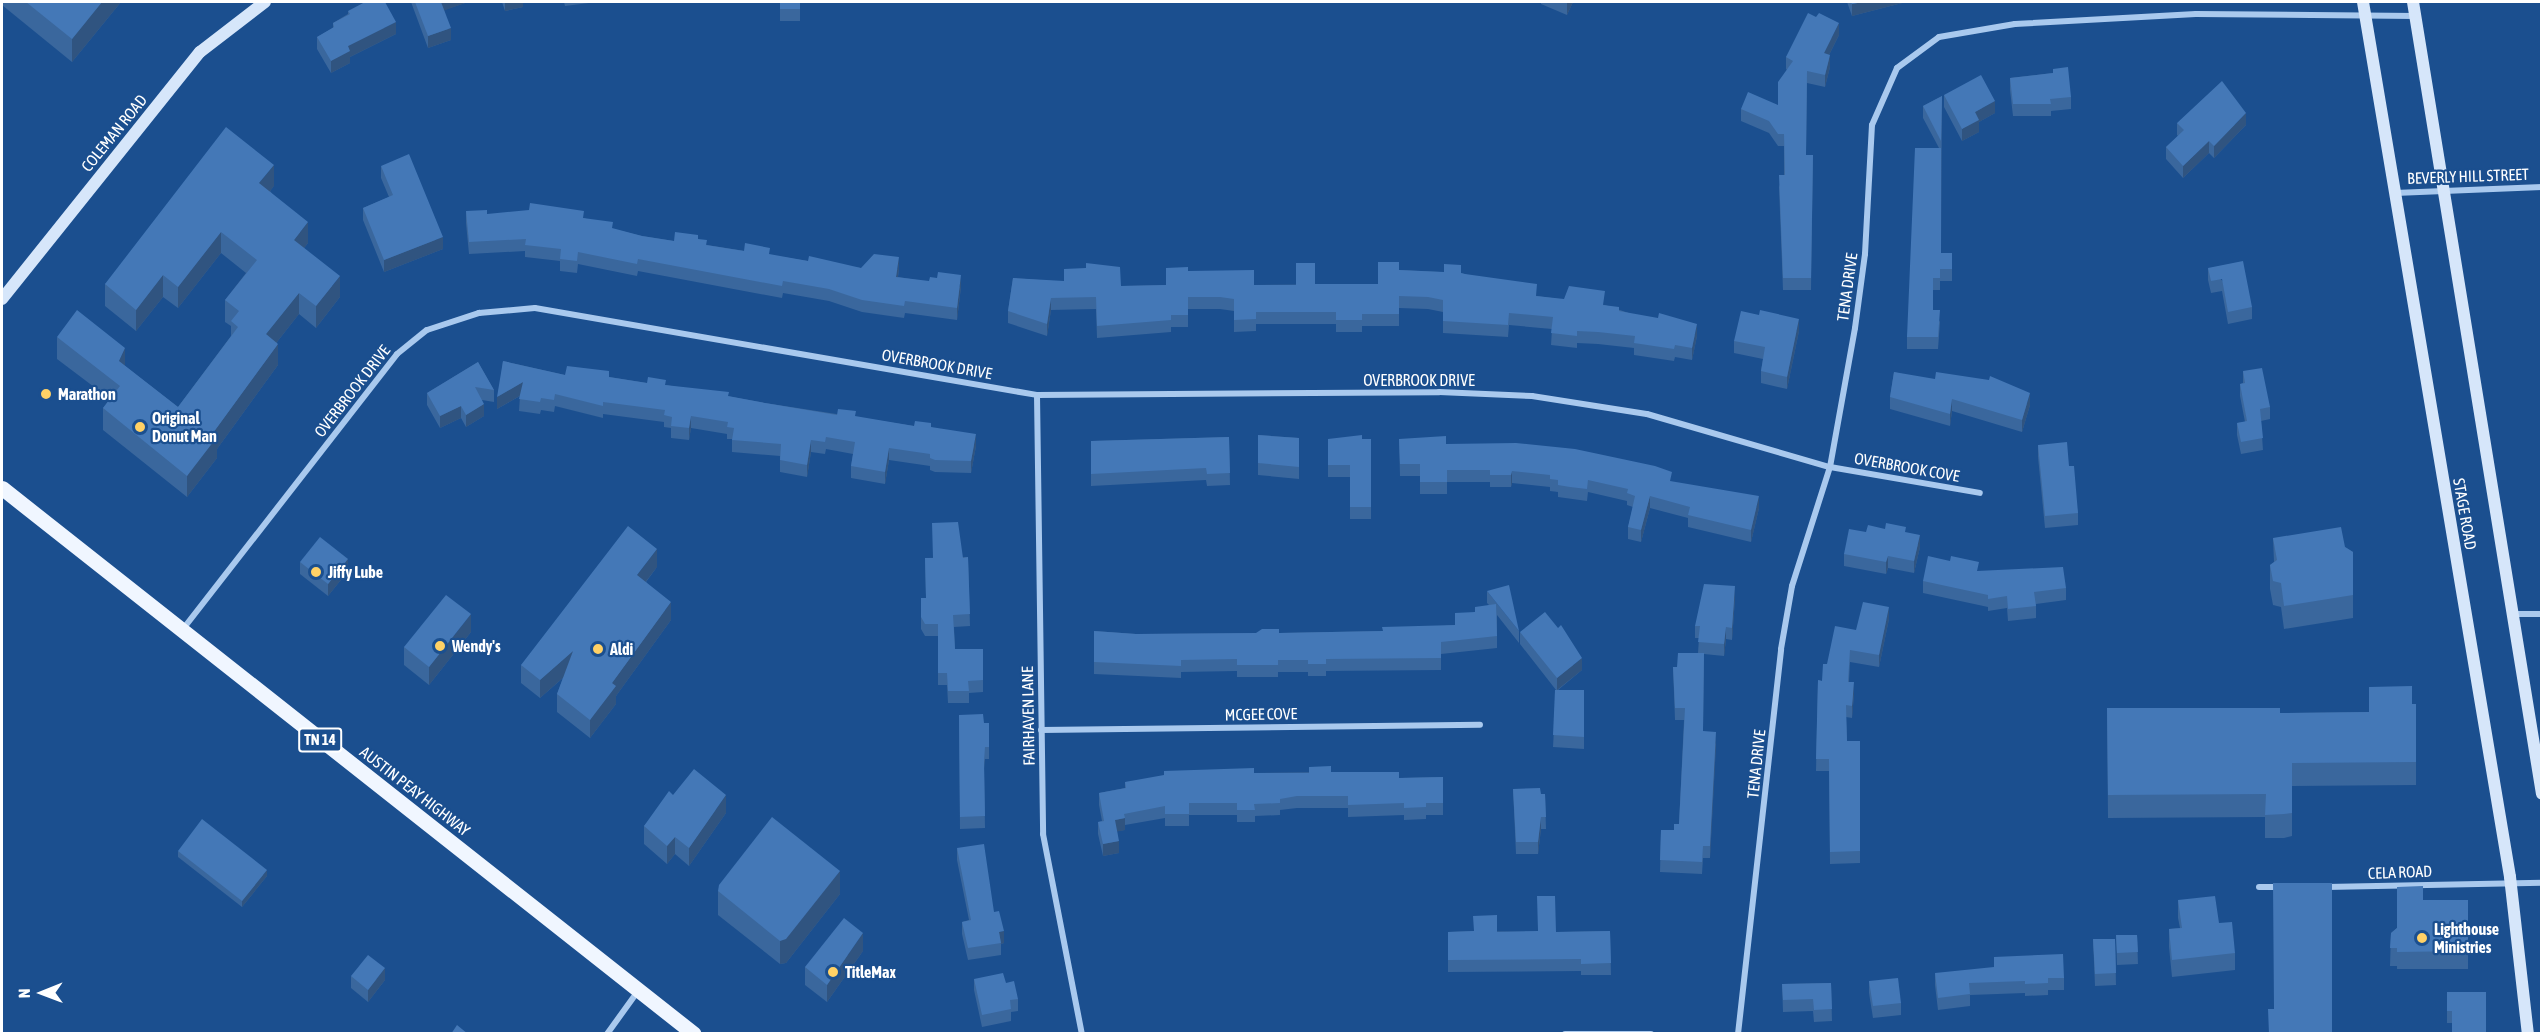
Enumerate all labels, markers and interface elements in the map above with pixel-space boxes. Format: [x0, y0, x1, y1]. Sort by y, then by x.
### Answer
street label: COLEMAN ROAD [77, 91, 151, 175]
street label: BEVERLY HILL STREET [2407, 164, 2529, 188]
street label: TENA DRIVE [1833, 251, 1861, 323]
street label: OVERBROOK DRIVE [310, 341, 394, 441]
street label: OVERBROOK DRIVE [880, 345, 994, 383]
street label: OVERBROOK DRIVE [1363, 370, 1475, 390]
place label: Marathon [58, 384, 116, 404]
marker: Marathon [39, 387, 53, 401]
place label: Original Donut Man [152, 408, 217, 446]
marker: Original Donut Man [133, 420, 147, 434]
street label: OVERBROOK COVE [1853, 448, 1961, 486]
street label: STAGE ROAD [2449, 477, 2481, 551]
place label: Jiffy Lube [328, 562, 383, 582]
marker: Jiffy Lube [309, 565, 323, 579]
place label: Wendy's [452, 636, 501, 656]
marker: Wendy's [433, 639, 447, 653]
place label: Aldi [610, 639, 633, 659]
marker: Aldi [591, 642, 605, 656]
street label: FAIRHAVEN LANE [1018, 666, 1038, 766]
street label: MCGEE COVE [1225, 704, 1297, 724]
road number: TN 14 [298, 728, 342, 752]
street label: TENA DRIVE [1743, 729, 1769, 799]
street label: AUSTIN PEAY HIGHWAY [356, 742, 474, 840]
street label: CELA ROAD [2368, 861, 2432, 883]
place label: Lighthouse Ministries [2434, 919, 2499, 957]
marker: Lighthouse Ministries [2415, 931, 2429, 945]
place label: TitleMax [845, 962, 896, 982]
north arrow [12, 963, 72, 1023]
marker: TitleMax [826, 965, 840, 979]
text: N [15, 988, 33, 998]

